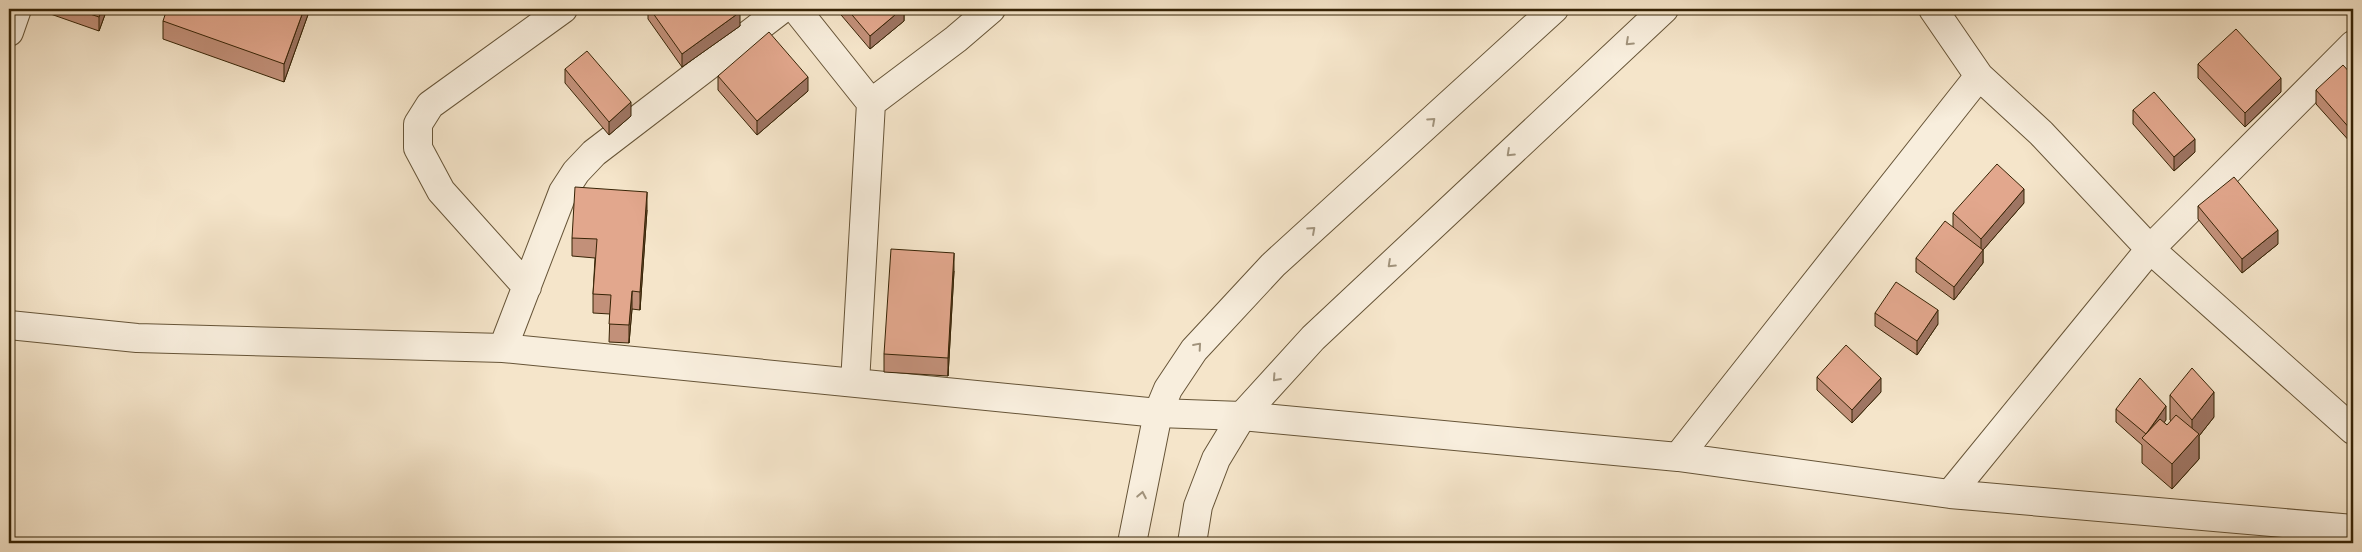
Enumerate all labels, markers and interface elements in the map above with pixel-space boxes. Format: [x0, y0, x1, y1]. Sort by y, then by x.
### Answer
one-way arrow [1625, 36, 1634, 45]
one-way arrow [1426, 117, 1435, 126]
one-way arrow [1507, 147, 1516, 156]
one-way arrow [1306, 227, 1315, 236]
one-way arrow [1388, 258, 1397, 267]
one-way arrow [1192, 343, 1201, 352]
one-way arrow [1273, 373, 1282, 382]
one-way arrow [1136, 491, 1147, 500]

